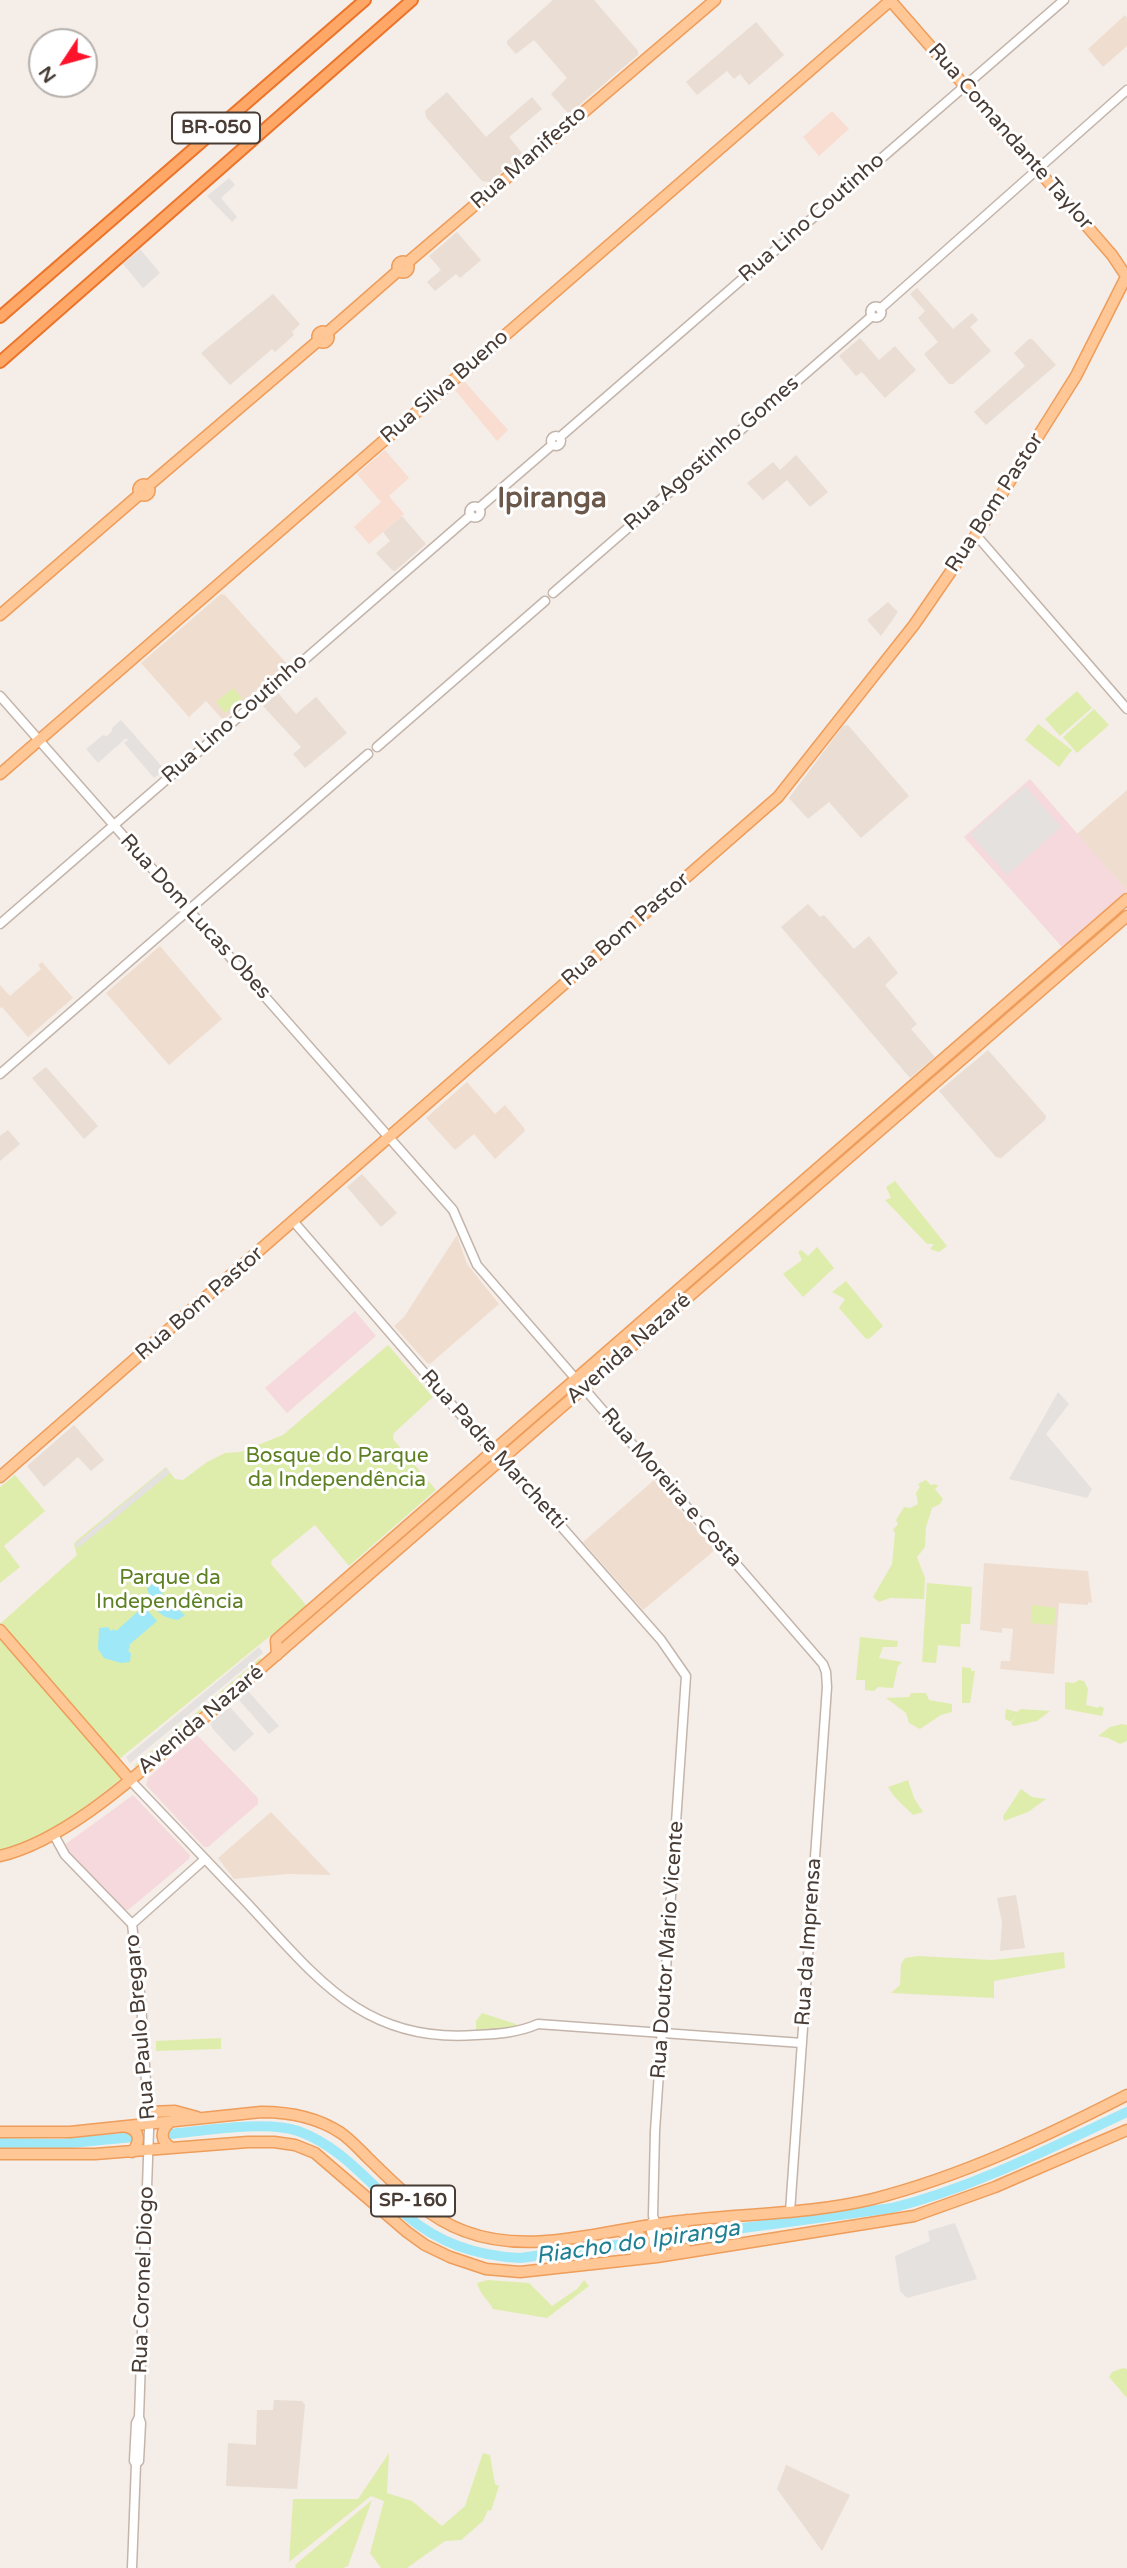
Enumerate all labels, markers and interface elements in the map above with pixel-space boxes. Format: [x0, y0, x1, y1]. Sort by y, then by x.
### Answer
north arrow [28, 28, 98, 98]
street label: Rua Comandante Taylor [922, 39, 1098, 235]
text: N [34, 62, 61, 87]
street label: Rua Manifesto [466, 101, 592, 215]
road number: BR-050 [172, 112, 260, 144]
street label: Rua Lino Coutinho [734, 148, 890, 288]
street label: Rua Silva Bueno [376, 325, 514, 449]
street label: Rua Agostinho Gomes [619, 371, 805, 537]
street label: Rua Bom Pastor [941, 429, 1049, 577]
district label: Ipiranga [497, 483, 607, 517]
street label: Rua Lino Coutinho [157, 649, 313, 789]
street label: Rua Dom Lucas Obes [114, 829, 276, 1005]
street label: Rua Bom Pastor [557, 868, 695, 992]
street label: Rua Bom Pastor [131, 1242, 269, 1366]
street label: Avenida Nazaré [562, 1288, 696, 1410]
street label: Rua Padre Marchetti [415, 1365, 571, 1535]
street label: Rua Moreira e Costa [595, 1403, 747, 1573]
park label: Bosque do Parque da Independência [245, 1443, 429, 1493]
park label: Parque da Independência [96, 1565, 244, 1615]
street label: Avenida Nazaré [133, 1660, 269, 1780]
street label: Rua Doutor Mário Vicente [646, 1820, 690, 2080]
street label: Rua da Imprensa [791, 1857, 827, 2027]
street label: Rua Paulo Bregaro [120, 1933, 162, 2121]
street label: Rua Coronel Diogo [128, 2186, 160, 2374]
road number: SP-160 [371, 2186, 455, 2216]
water label: Riacho do Ipiranga [534, 2215, 742, 2271]

